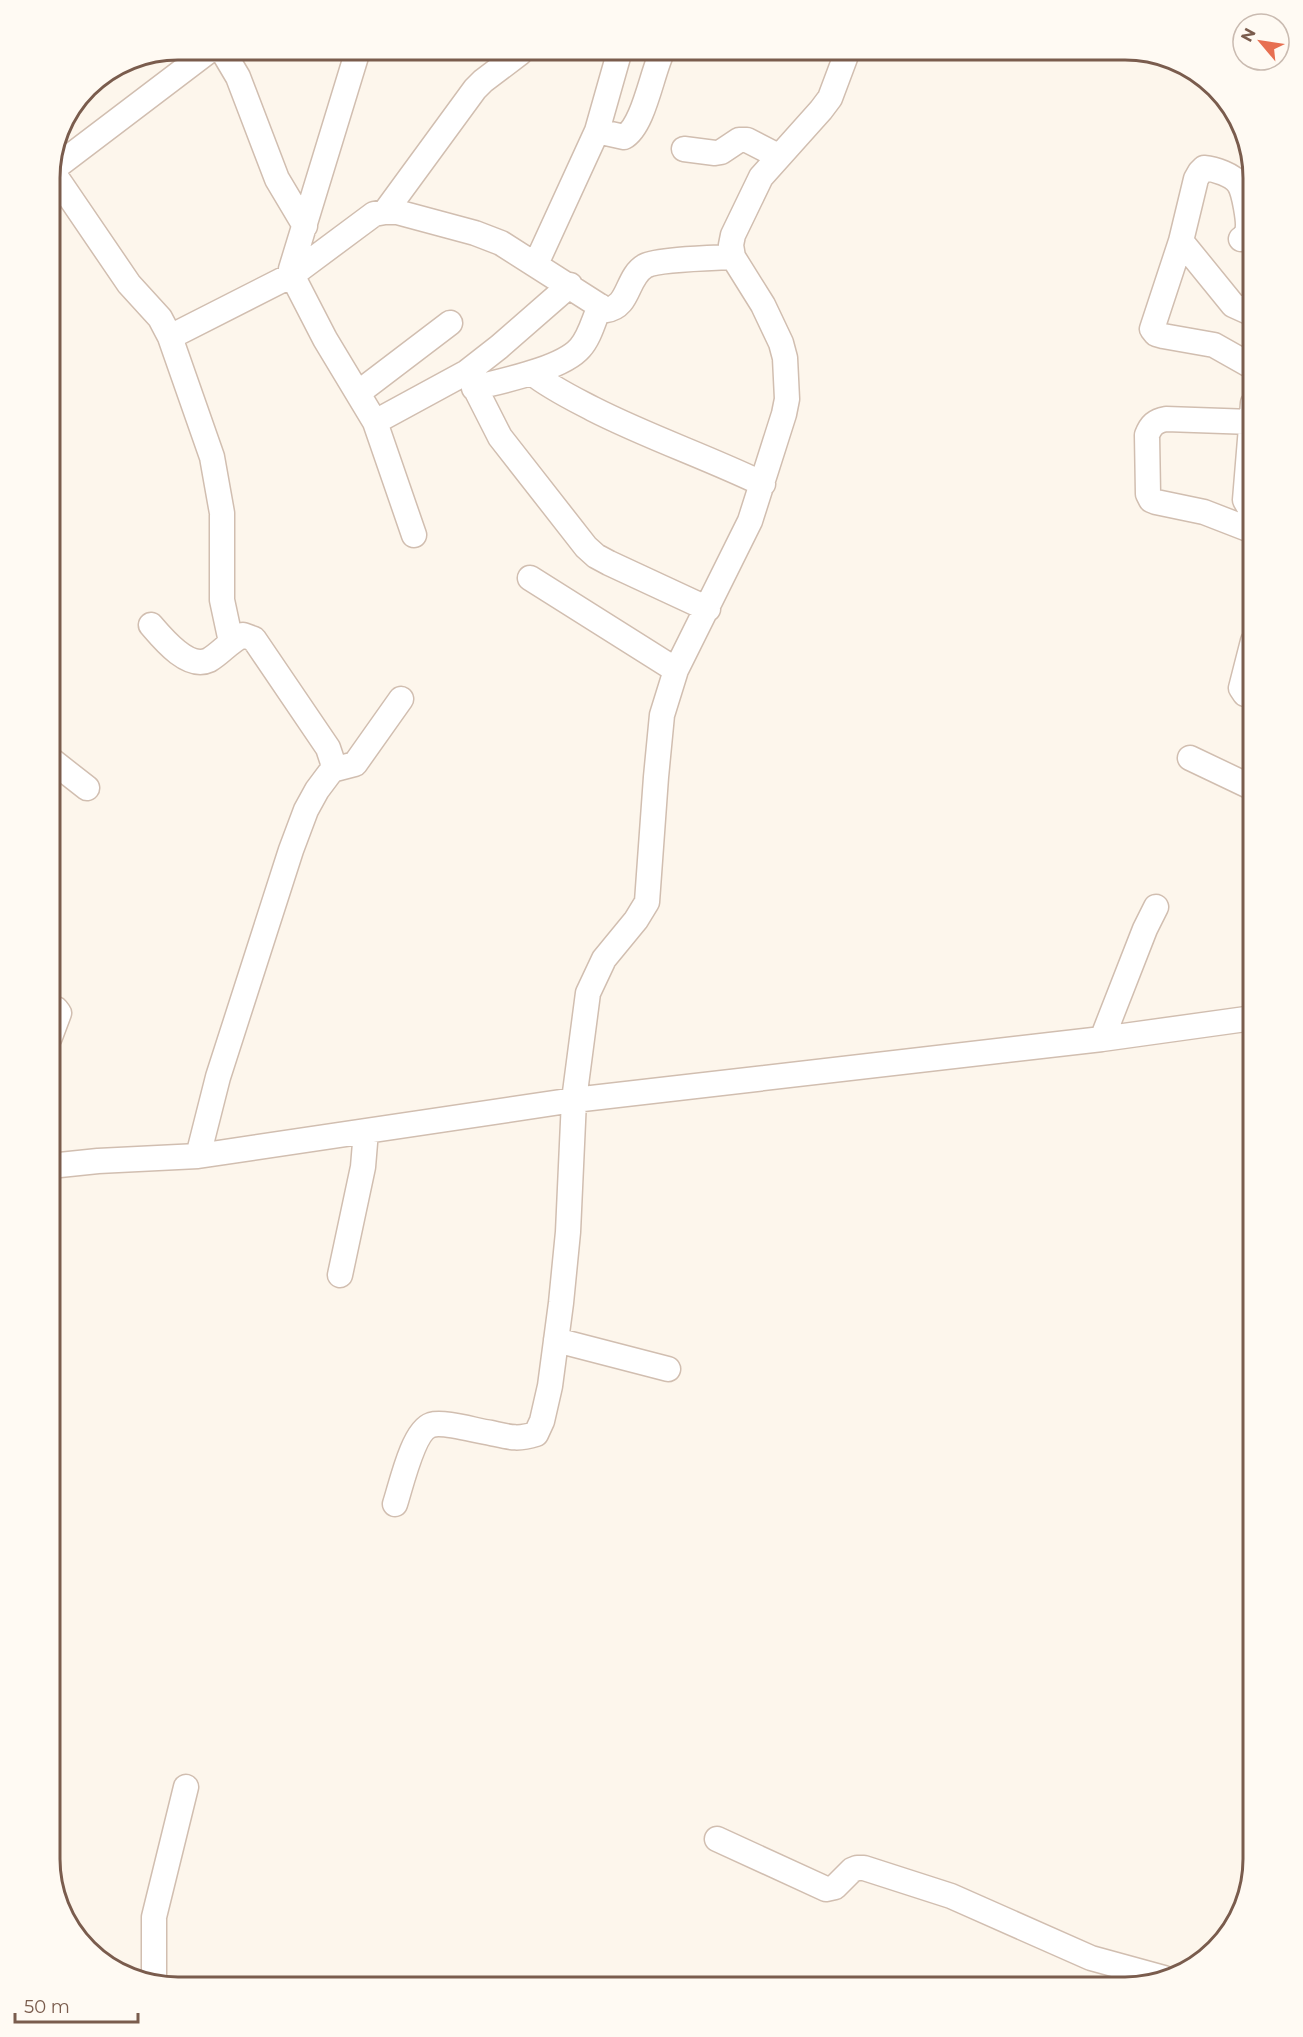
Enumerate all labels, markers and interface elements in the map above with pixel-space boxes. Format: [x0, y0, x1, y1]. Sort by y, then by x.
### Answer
north arrow [1231, 12, 1291, 72]
text: N [1237, 25, 1260, 45]
scale bar [15, 1986, 138, 2024]
text: 50 m [24, 1996, 70, 2018]

